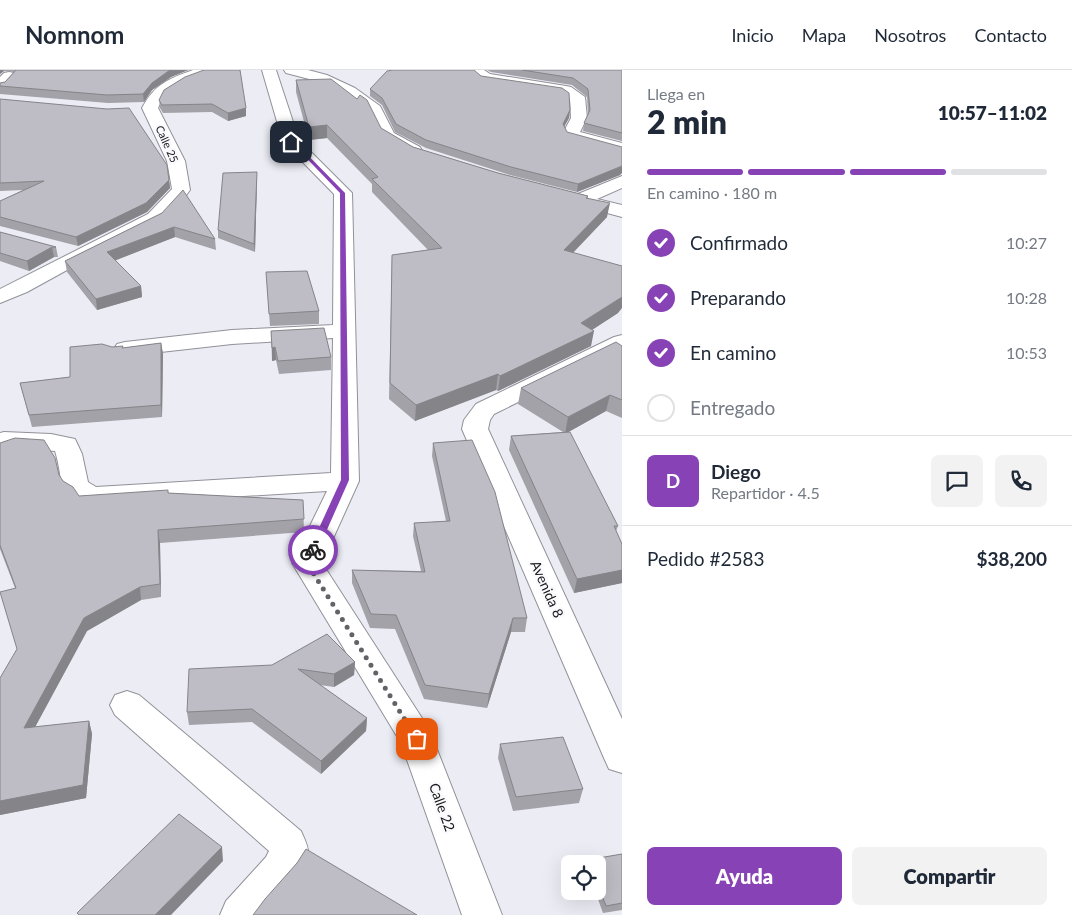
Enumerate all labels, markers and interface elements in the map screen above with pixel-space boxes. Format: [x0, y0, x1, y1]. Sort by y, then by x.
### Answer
text: Nomnom [25, 20, 124, 49]
text: Inicio [731, 24, 774, 46]
text: Mapa [802, 24, 846, 46]
text: Nosotros [874, 24, 946, 46]
text: Contacto [974, 24, 1047, 46]
text: Llega en [647, 84, 705, 103]
text: 10:57–11:02 [938, 101, 1047, 124]
text: 2 min [647, 102, 727, 141]
pin [270, 121, 312, 163]
street label: Calle 25 [154, 123, 181, 164]
icon: home [277, 128, 305, 156]
text: En camino · 180 m [647, 183, 777, 202]
icon: check [647, 229, 675, 257]
text: Confirmado [690, 231, 788, 254]
text: 10:27 [1006, 233, 1047, 252]
icon: check [647, 284, 675, 312]
text: Preparando [690, 286, 786, 309]
text: 10:28 [1006, 288, 1047, 307]
icon: check [647, 339, 675, 367]
text: En camino [690, 341, 776, 364]
text: 10:53 [1006, 343, 1047, 362]
text: Entregado [690, 396, 775, 419]
button: chat [931, 455, 983, 507]
button: phone [995, 455, 1047, 507]
text: Diego [711, 460, 761, 483]
text: D [666, 469, 680, 492]
text: Repartidor · 4.5 [711, 483, 820, 502]
courier [288, 525, 338, 575]
icon: bike [299, 536, 327, 564]
text: Pedido #2583 [647, 547, 765, 570]
text: $38,200 [976, 547, 1047, 570]
street label: Avenida 8 [527, 557, 568, 620]
pin [396, 718, 438, 760]
icon: bag [403, 725, 431, 753]
street label: Calle 22 [426, 780, 459, 833]
button: Ayuda [647, 847, 842, 905]
button: Compartir [852, 847, 1047, 905]
map controls [561, 855, 606, 900]
button: locate [561, 855, 606, 900]

